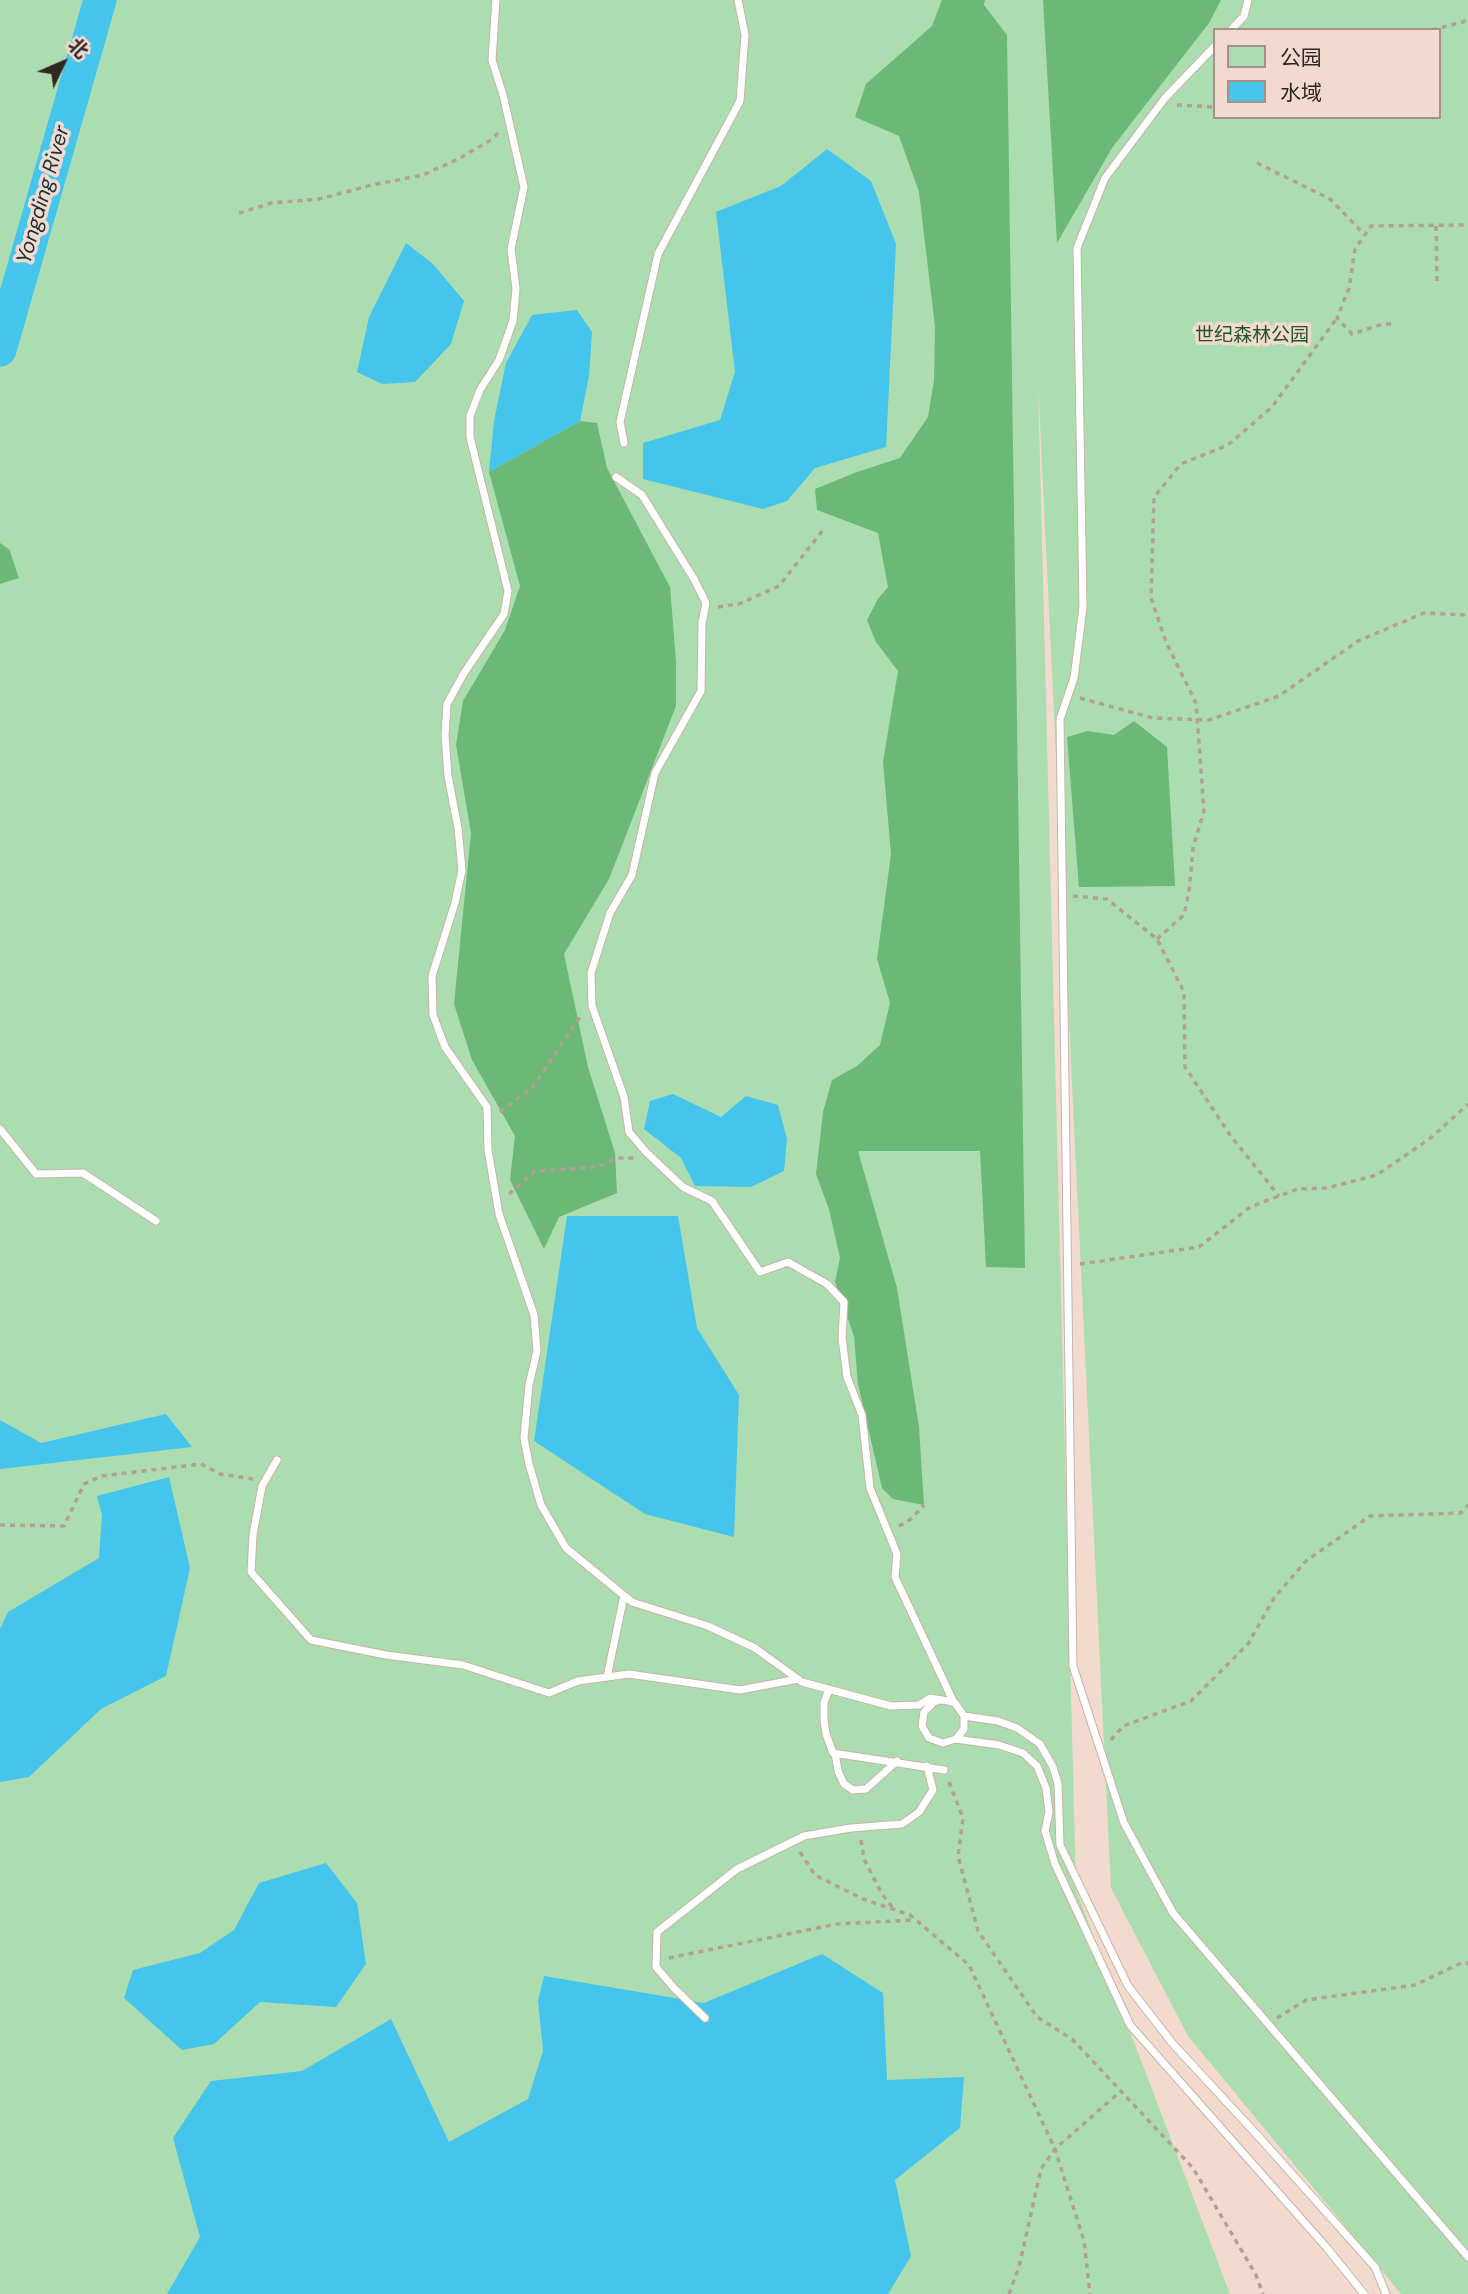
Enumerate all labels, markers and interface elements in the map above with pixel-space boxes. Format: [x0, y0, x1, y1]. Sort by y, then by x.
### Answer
north arrow [28, 28, 98, 98]
legend [1212, 28, 1440, 119]
text: 北 [63, 33, 94, 64]
text: 公园 [1280, 44, 1322, 72]
text: 水域 [1280, 79, 1322, 107]
water label: Yongding River [12, 123, 76, 267]
park label: 世纪森林公园 [1195, 325, 1309, 347]

